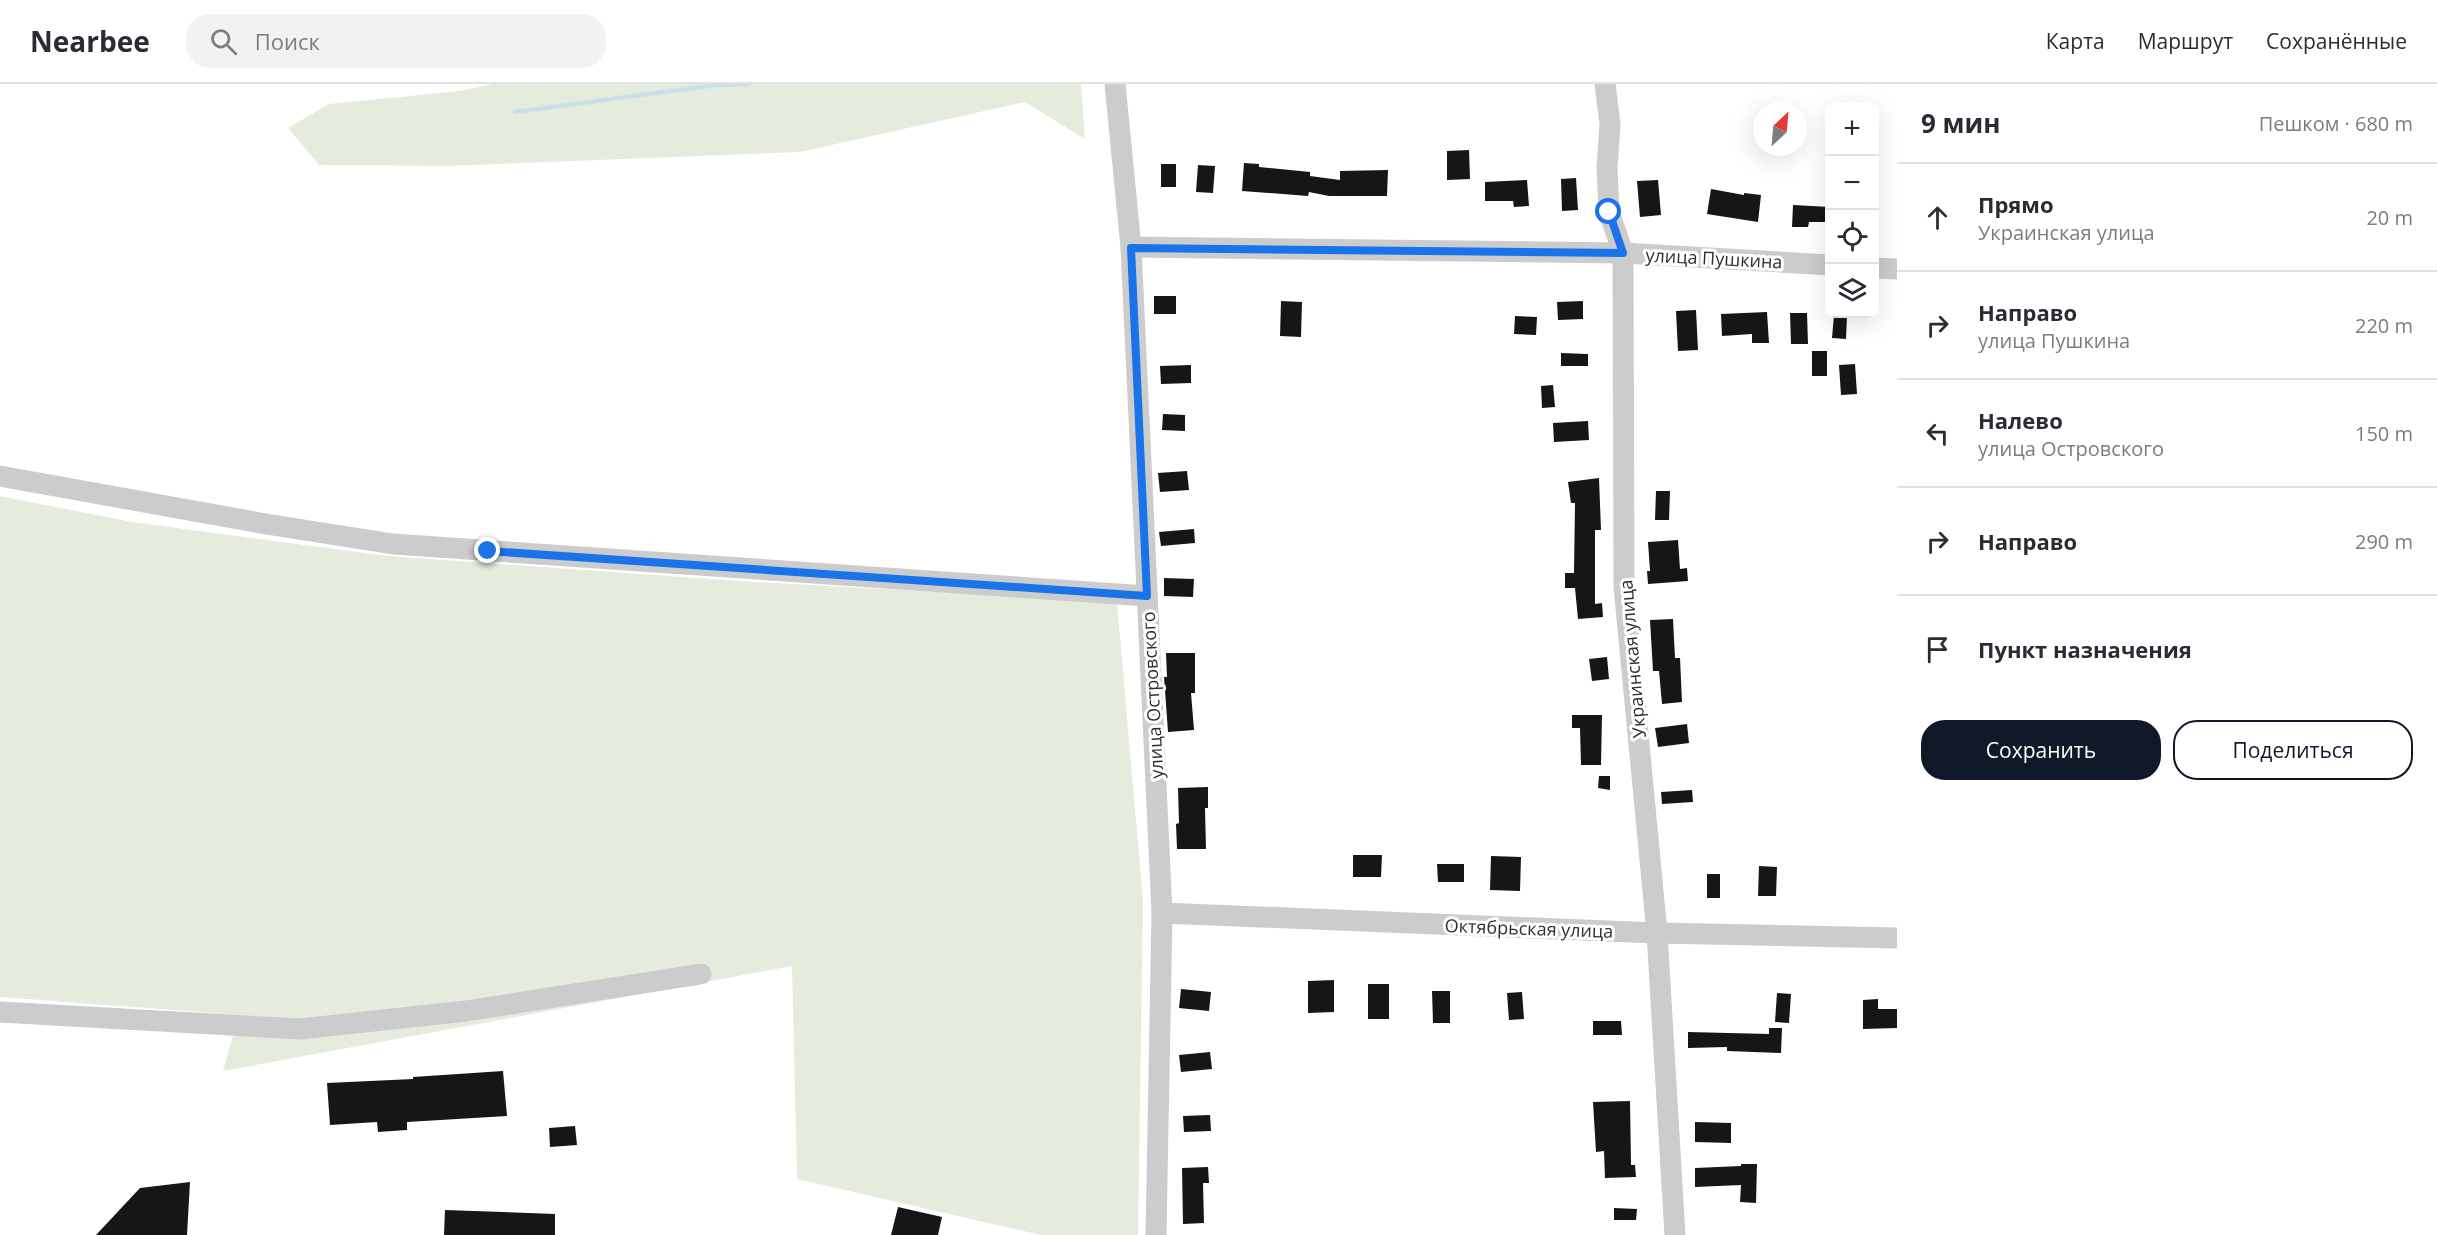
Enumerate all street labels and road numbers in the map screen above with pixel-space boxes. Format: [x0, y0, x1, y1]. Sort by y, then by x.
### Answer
street label: улица Пушкина [1645, 242, 1783, 274]
street label: Украинская улица [1613, 579, 1651, 739]
street label: улица Островского [1136, 611, 1168, 779]
street label: Октябрьская улица [1444, 913, 1614, 943]

